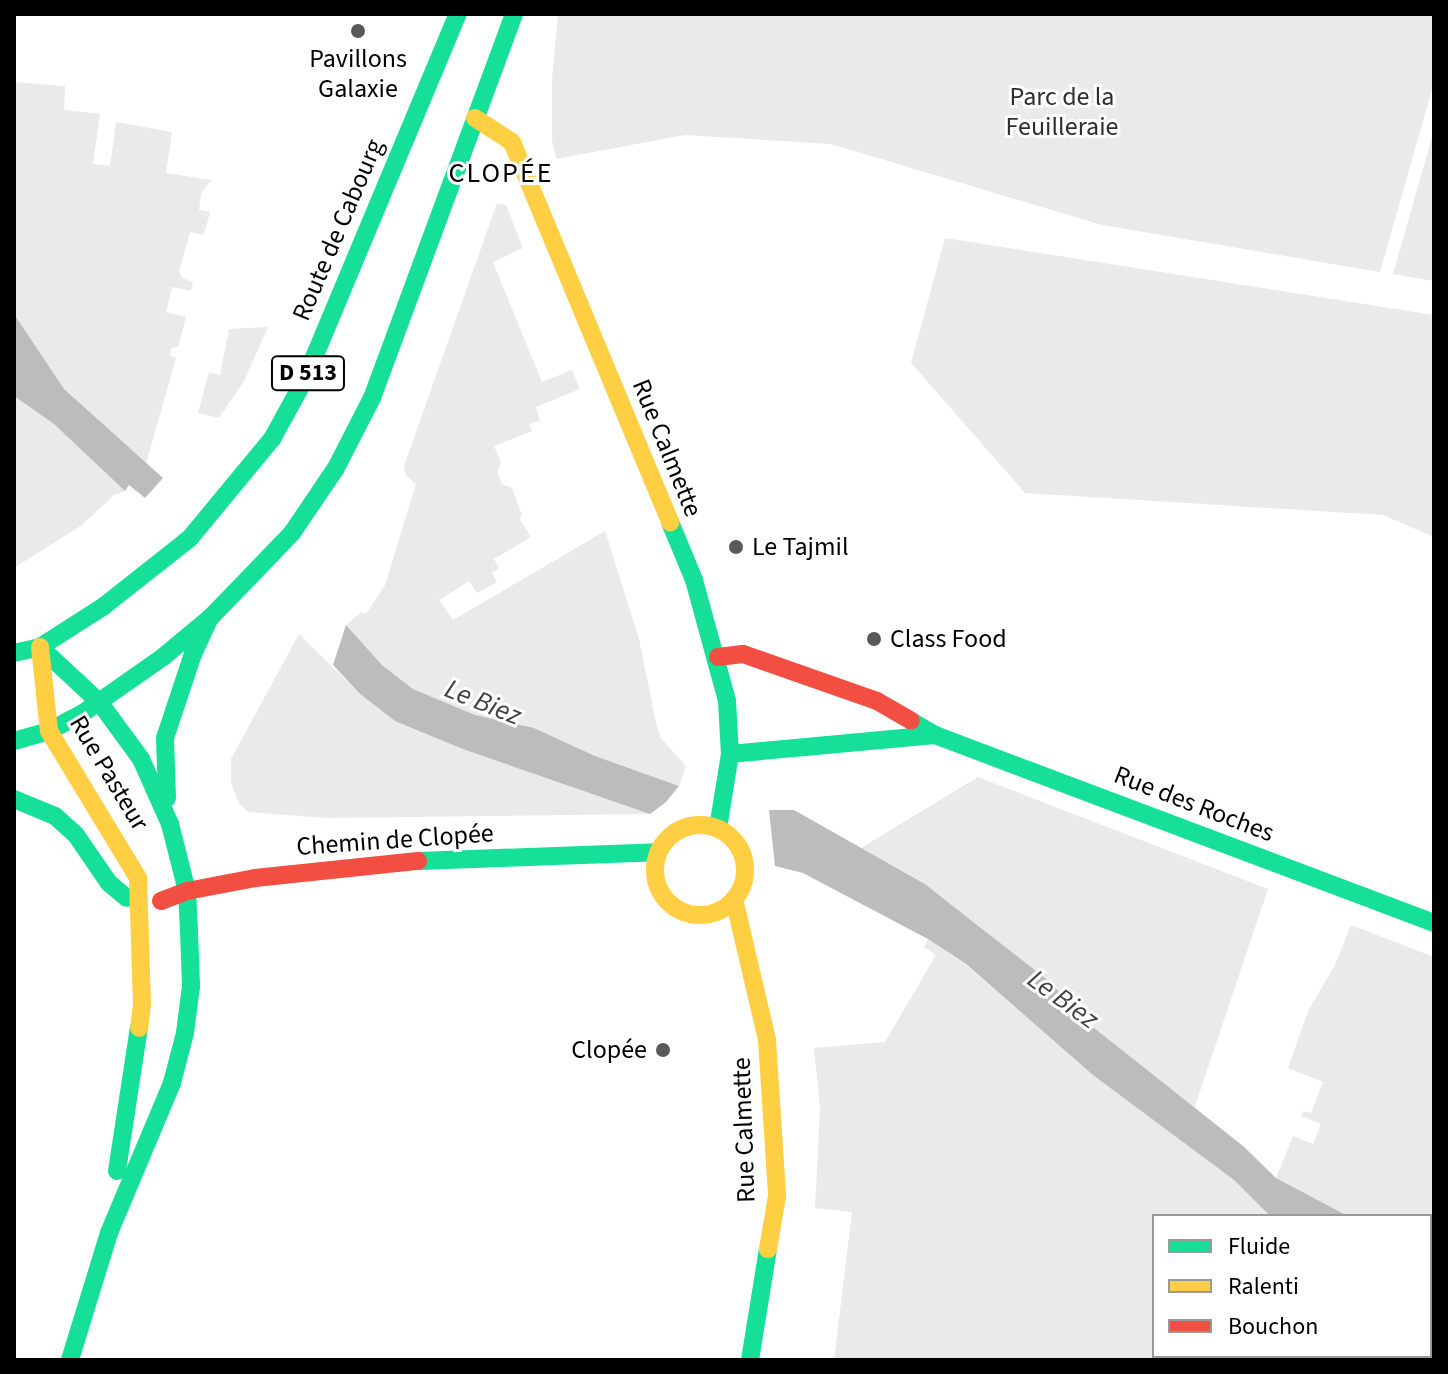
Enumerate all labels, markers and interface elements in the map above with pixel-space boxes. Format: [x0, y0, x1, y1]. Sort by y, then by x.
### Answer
marker: Pavillons Galaxie [349, 22, 367, 40]
place label: Pavillons Galaxie [309, 43, 407, 104]
park label: Parc de la Feuilleraie [1006, 81, 1118, 142]
street label: Route de Cabourg [286, 134, 390, 326]
district label: CLOPÉE [449, 156, 553, 190]
road number: D 513 [270, 353, 346, 393]
street label: Rue Calmette [625, 375, 709, 521]
place label: Le Tajmil [752, 531, 849, 563]
marker: Le Tajmil [727, 538, 745, 556]
place label: Class Food [890, 623, 1007, 655]
marker: Class Food [865, 630, 883, 648]
water label: Le Biez [440, 672, 526, 732]
street label: Rue Pasteur [63, 710, 155, 836]
street label: Rue des Roches [1110, 759, 1278, 849]
street label: Chemin de Clopée [295, 818, 495, 862]
water label: Le Biez [1021, 962, 1105, 1036]
place label: Clopée [571, 1034, 647, 1066]
marker: Clopée [654, 1041, 672, 1059]
street label: Rue Calmette [726, 1057, 762, 1203]
legend [1152, 1214, 1432, 1358]
text: Fluide [1228, 1229, 1290, 1264]
text: Ralenti [1228, 1269, 1299, 1304]
text: Bouchon [1228, 1309, 1318, 1344]

